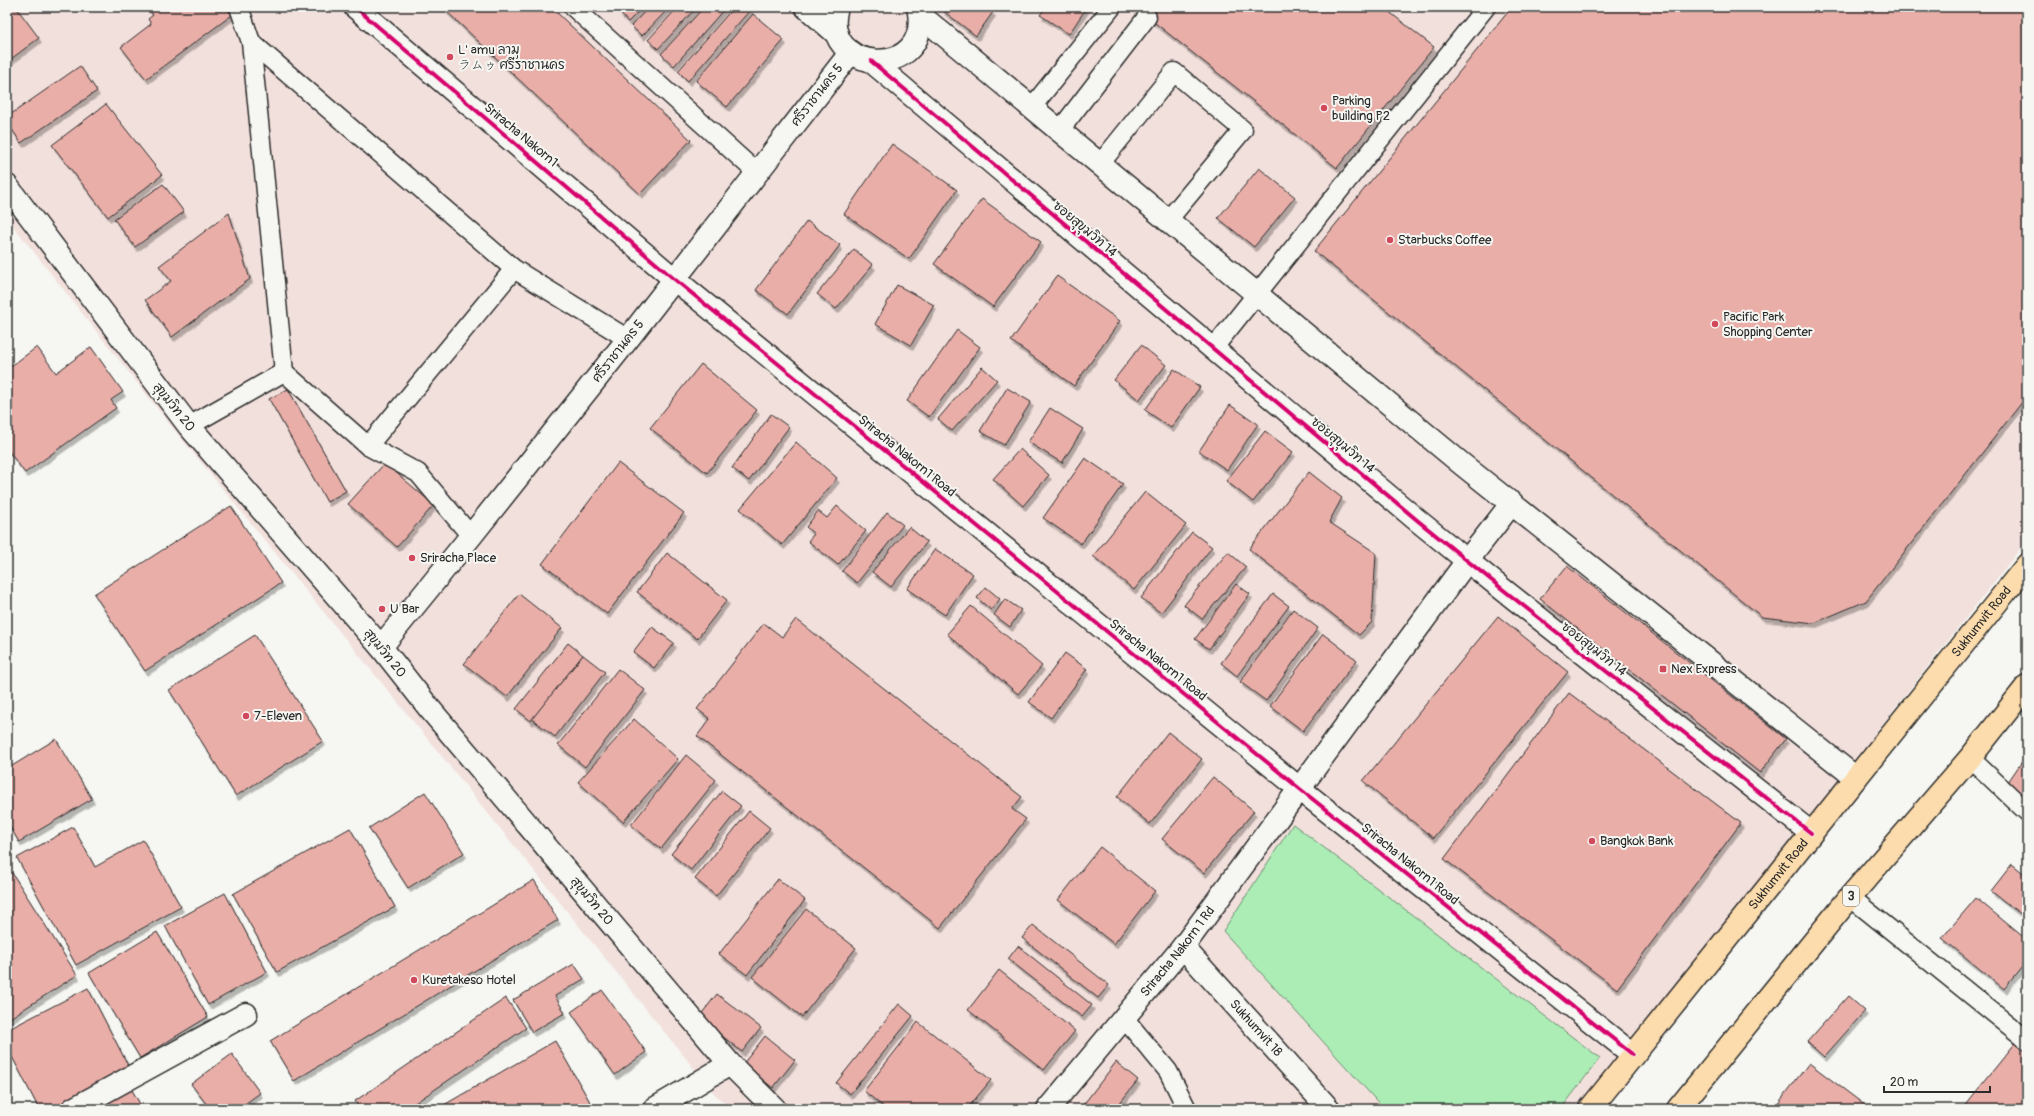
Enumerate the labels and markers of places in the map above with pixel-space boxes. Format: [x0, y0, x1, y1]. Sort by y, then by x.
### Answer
place label: L' amu ลามู ラムゥ ศรีราชานคร [458, 42, 565, 73]
marker: L' amu ลามู ラムゥ ศรีราชานคร [445, 52, 455, 62]
place label: Parking building P2 [1332, 93, 1390, 124]
marker: Parking building P2 [1319, 103, 1329, 113]
place label: Starbucks Coffee [1398, 232, 1492, 248]
marker: Starbucks Coffee [1385, 235, 1395, 245]
place label: Pacific Park Shopping Center [1723, 309, 1813, 340]
marker: Pacific Park Shopping Center [1710, 319, 1720, 329]
place label: Sriracha Place [420, 550, 497, 566]
marker: Sriracha Place [407, 553, 417, 563]
place label: U Bar [390, 601, 420, 617]
marker: U Bar [377, 604, 387, 614]
place label: Nex Express [1671, 661, 1737, 677]
marker: Nex Express [1658, 664, 1668, 674]
place label: 7-Eleven [254, 708, 302, 724]
marker: 7-Eleven [241, 711, 251, 721]
place label: Bangkok Bank [1600, 833, 1674, 849]
marker: Bangkok Bank [1587, 836, 1597, 846]
place label: Kuretakeso Hotel [422, 972, 516, 988]
marker: Kuretakeso Hotel [409, 975, 419, 985]

